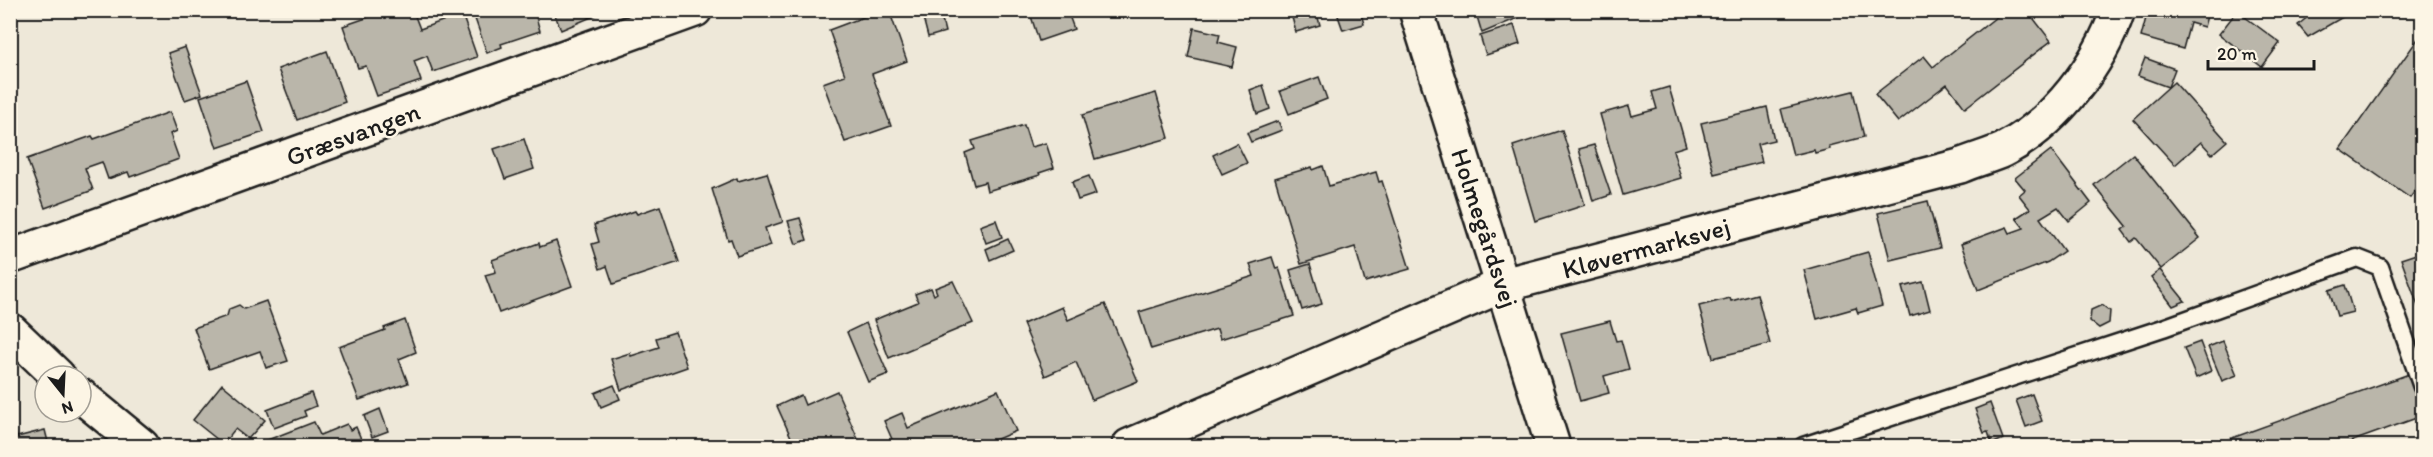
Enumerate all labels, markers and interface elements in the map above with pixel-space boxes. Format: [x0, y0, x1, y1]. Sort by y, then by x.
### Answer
scale bar [2208, 33, 2314, 71]
text: 20 m [2217, 43, 2257, 65]
street label: Græsvangen [282, 95, 425, 173]
street label: Holmegårdsvej [1444, 144, 1526, 312]
street label: Kløvermarksvej [1559, 210, 1733, 286]
north arrow [33, 364, 93, 424]
text: N [59, 397, 76, 418]

